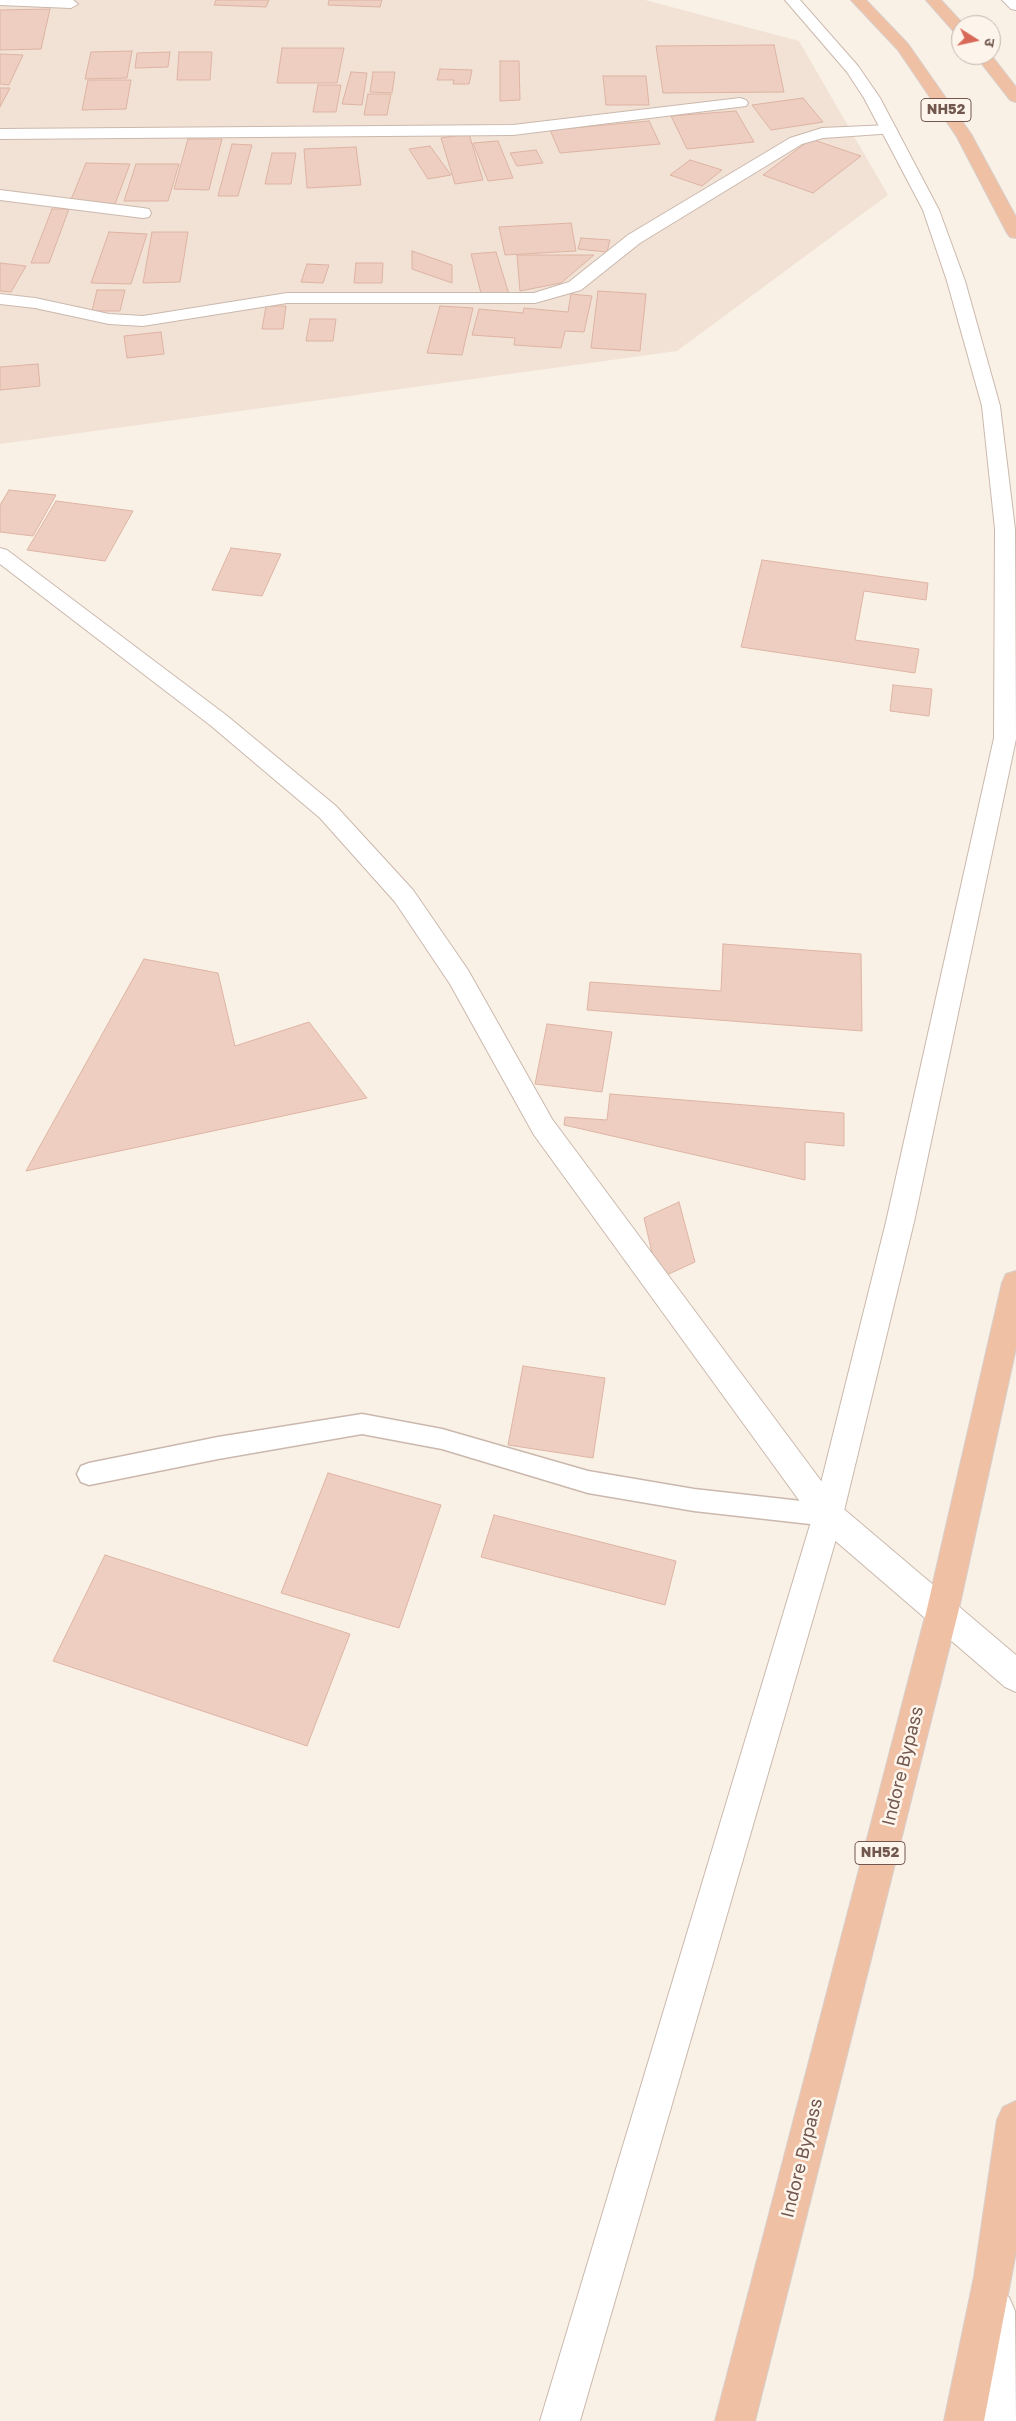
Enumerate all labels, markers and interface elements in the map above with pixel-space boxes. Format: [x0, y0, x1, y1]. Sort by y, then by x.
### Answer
north arrow [951, 15, 1001, 65]
text: उ [981, 37, 999, 48]
road number: NH52 [921, 98, 971, 122]
street label: Indore Bypass [878, 1704, 928, 1828]
road number: NH52 [855, 1842, 905, 1865]
street label: Indore Bypass [777, 2096, 827, 2220]

